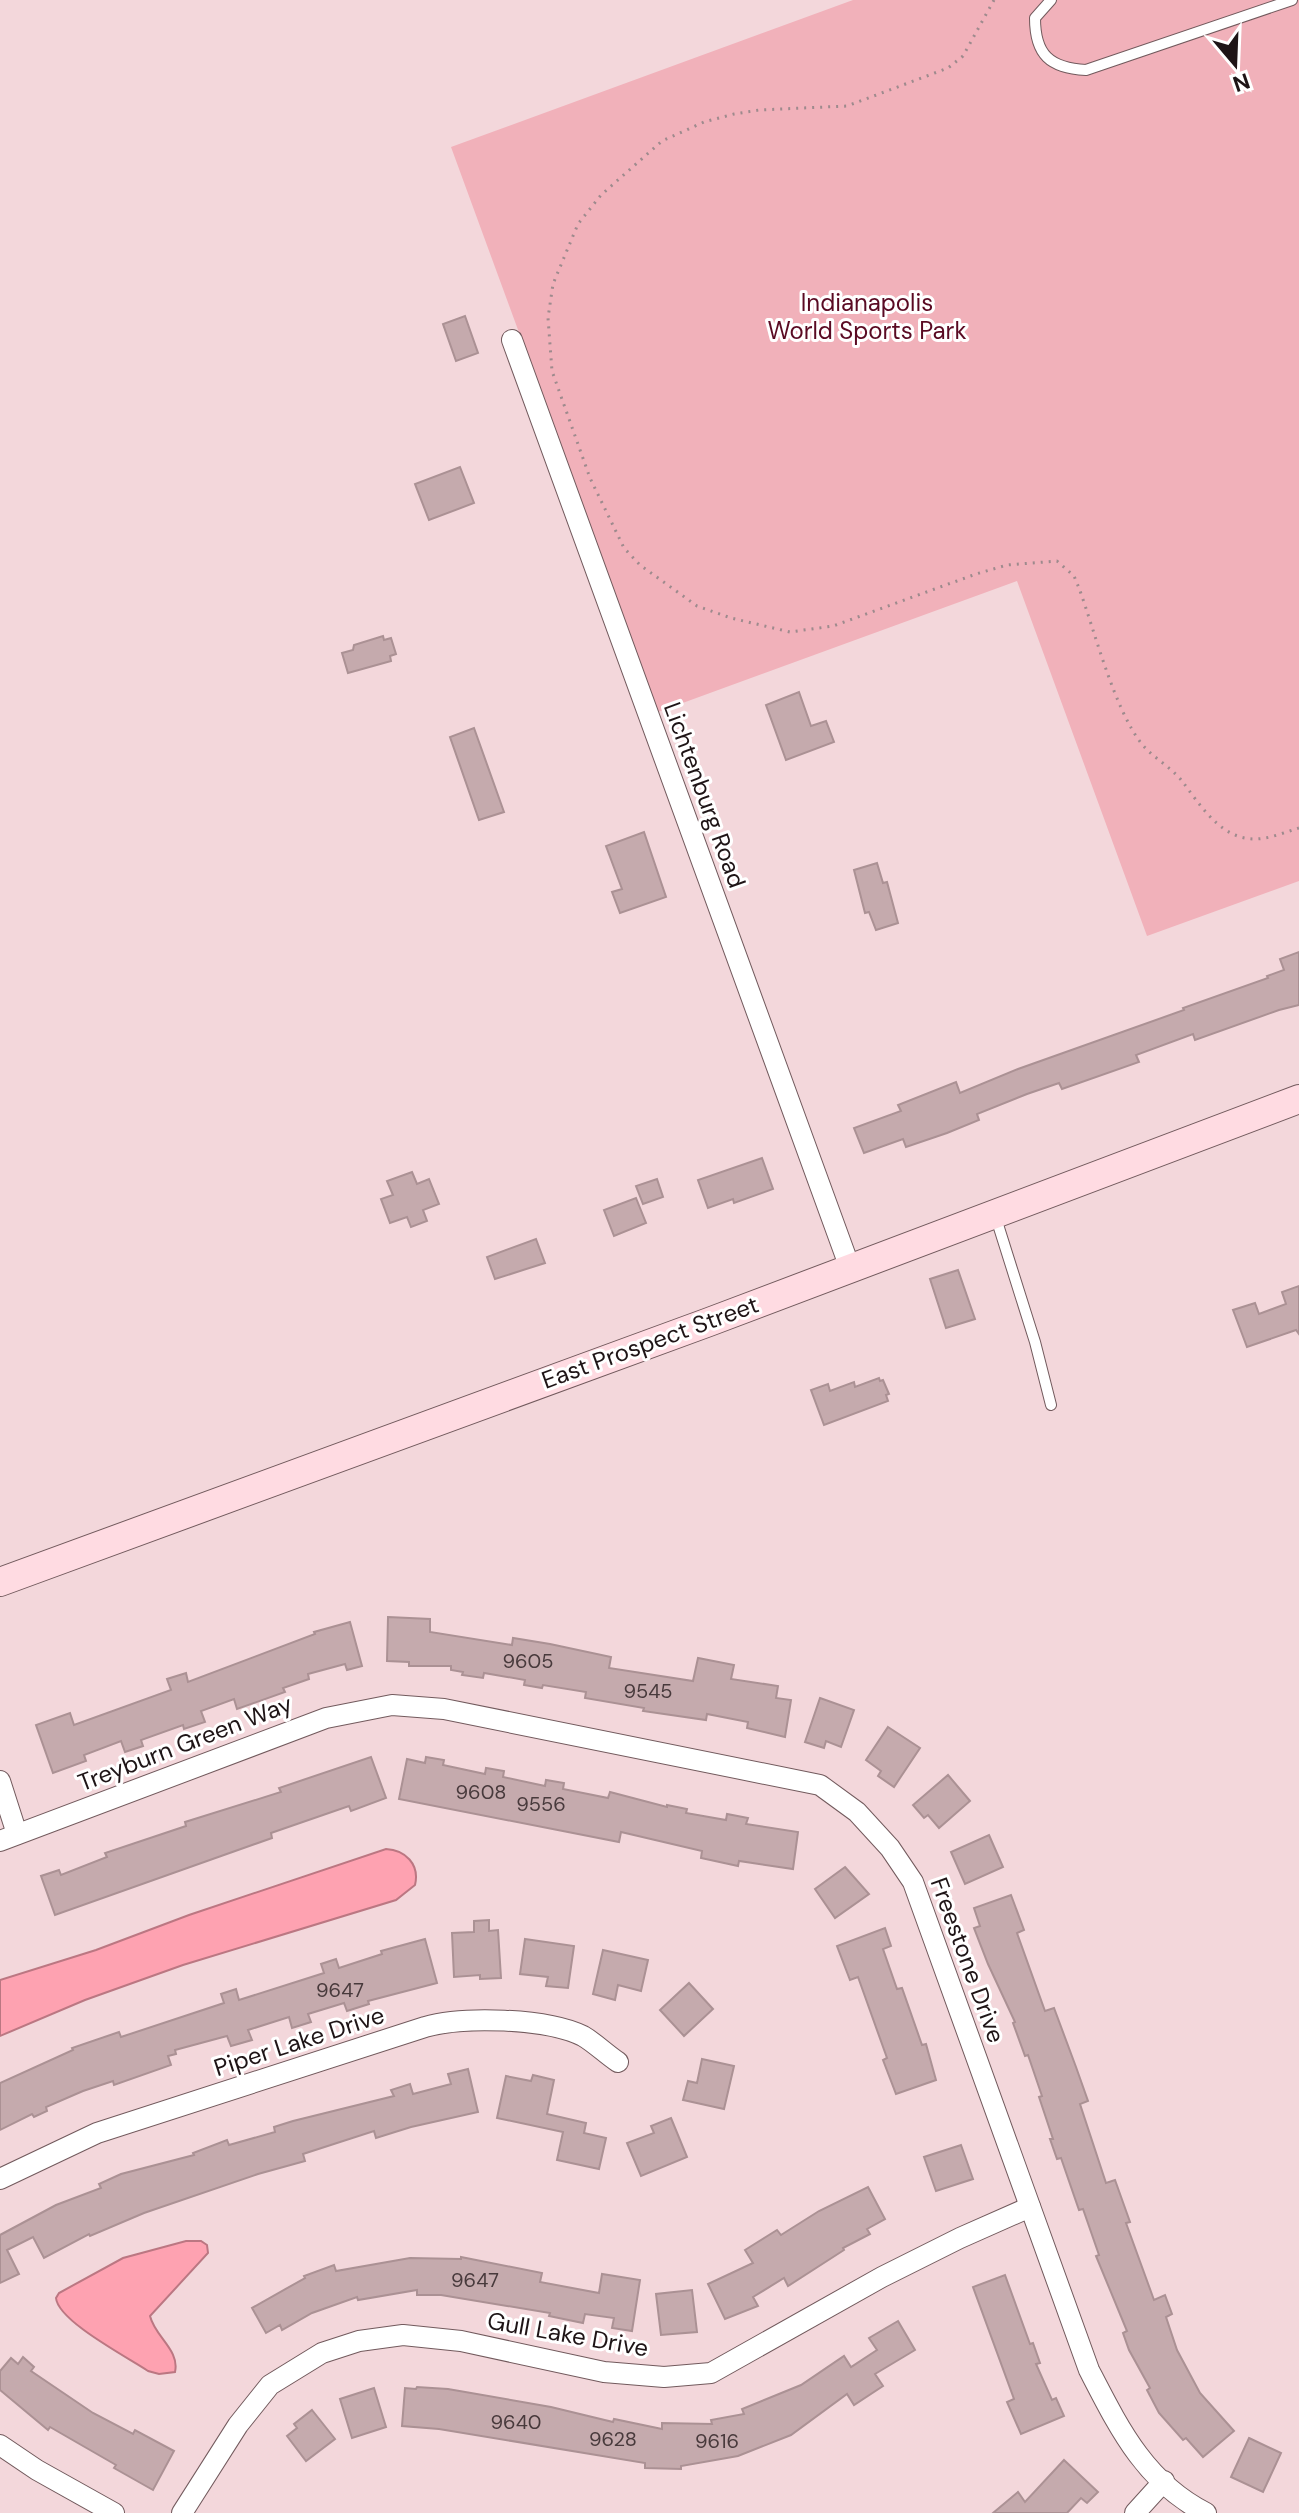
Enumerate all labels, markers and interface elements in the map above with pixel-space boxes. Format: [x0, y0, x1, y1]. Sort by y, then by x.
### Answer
north arrow [1195, 24, 1275, 104]
text: N [1229, 66, 1254, 99]
park label: Indianapolis World Sports Park [767, 287, 967, 346]
street label: Lichtenburg Road [657, 698, 753, 892]
street label: East Prospect Street [537, 1288, 763, 1396]
house number: 9605 [503, 1648, 554, 1674]
house number: 9545 [623, 1678, 673, 1704]
street label: Treyburn Green Way [73, 1688, 297, 1798]
house number: 9608 [456, 1779, 506, 1805]
house number: 9556 [516, 1791, 566, 1817]
street label: Freestone Drive [924, 1873, 1012, 2047]
house number: 9647 [316, 1977, 364, 2003]
street label: Piper Lake Drive [210, 1999, 388, 2083]
house number: 9647 [451, 2267, 499, 2293]
street label: Gull Lake Drive [485, 2305, 651, 2363]
house number: 9640 [491, 2409, 541, 2435]
house number: 9628 [589, 2426, 637, 2452]
house number: 9616 [695, 2428, 739, 2454]

